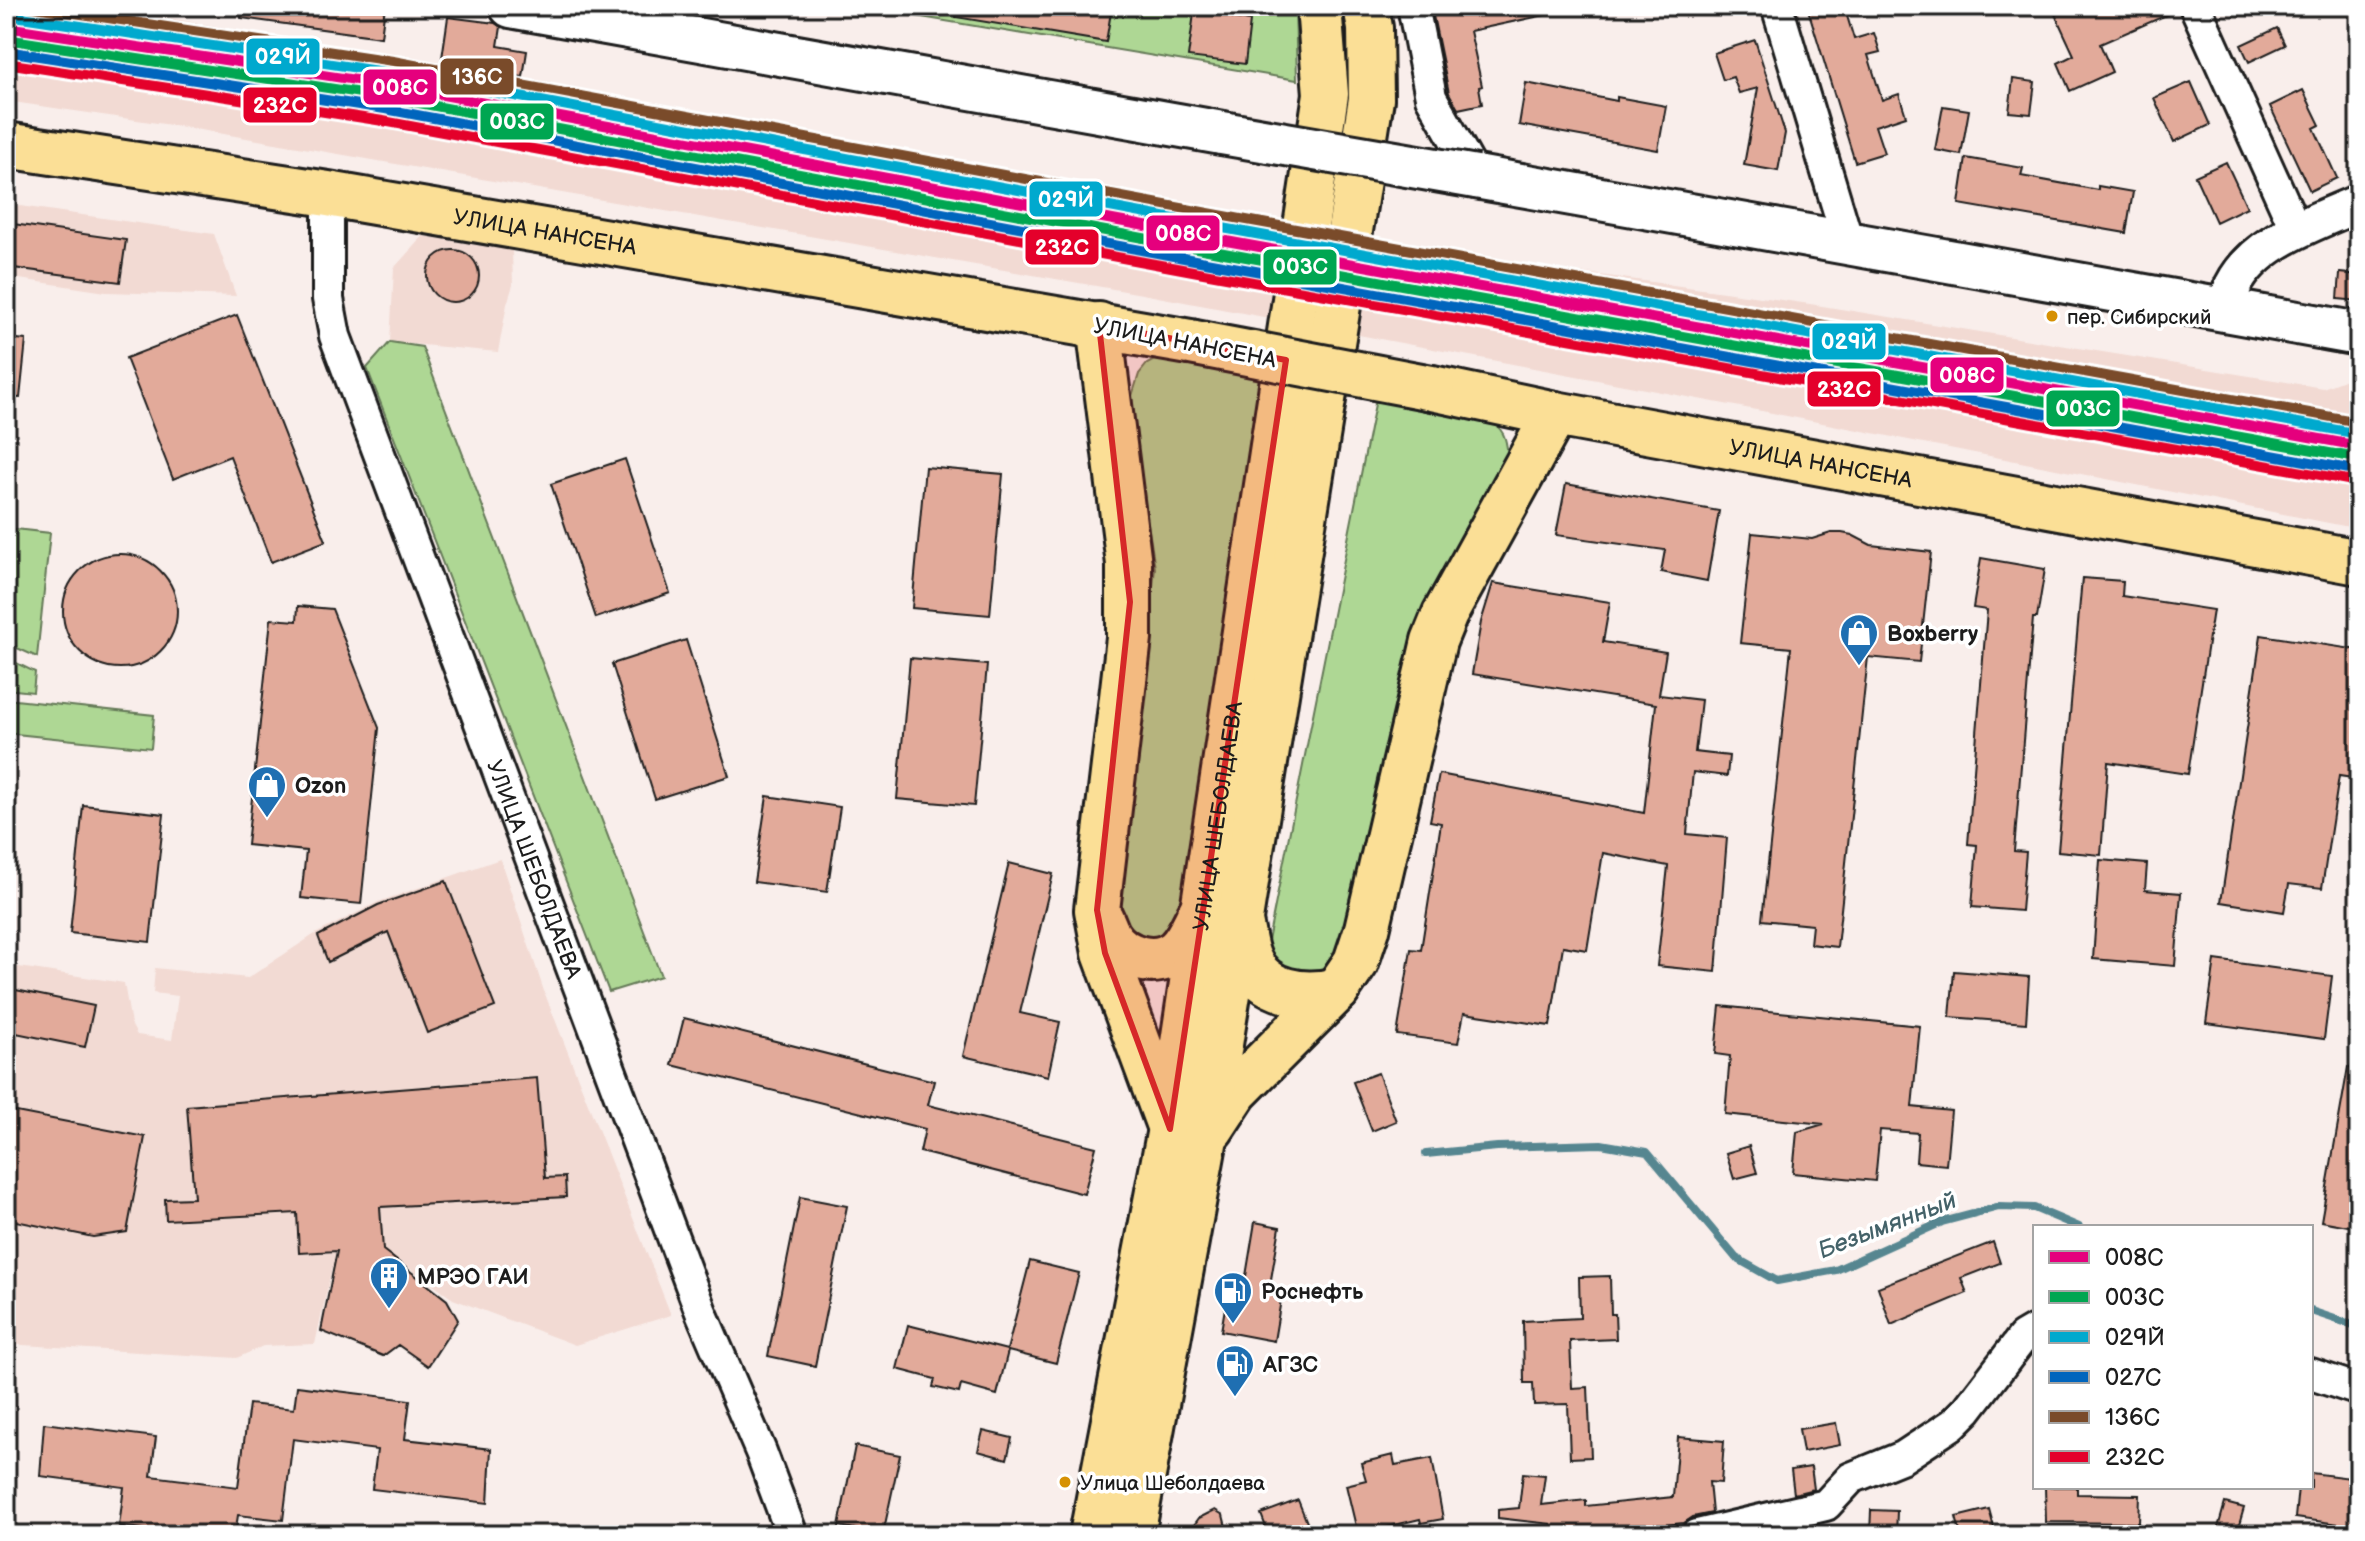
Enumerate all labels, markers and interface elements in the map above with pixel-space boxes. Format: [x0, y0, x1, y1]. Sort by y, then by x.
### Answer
line badge: 029Й [245, 37, 321, 76]
text: 029Й [255, 42, 311, 71]
line badge: 136С [439, 57, 515, 96]
text: 136С [452, 64, 502, 91]
line badge: 008С [362, 68, 438, 106]
text: 008С [372, 75, 428, 102]
line badge: 232C [242, 86, 318, 124]
text: 232C [253, 93, 307, 120]
line badge: 003С [479, 102, 555, 141]
text: 003С [489, 109, 545, 136]
line badge: 029Й [1028, 180, 1104, 218]
text: 029Й [1038, 185, 1094, 214]
street label: УЛИЦА НАНСЕНА [451, 204, 639, 262]
line badge: 008С [1145, 214, 1221, 252]
text: 008С [1155, 221, 1211, 248]
line badge: 232C [1024, 228, 1100, 266]
text: 232C [1035, 235, 1089, 262]
line badge: 003С [1262, 248, 1338, 286]
text: 003С [1272, 254, 1328, 281]
place label: пер. Сибирский [2067, 306, 2211, 330]
marker: пер. Сибирский [2044, 308, 2060, 324]
street label: УЛИЦА НАНСЕНА [1091, 313, 1279, 375]
line badge: 029Й [1811, 322, 1887, 361]
text: 029Й [1821, 327, 1877, 356]
line badge: 008С [1929, 356, 2005, 394]
text: 008С [1939, 363, 1995, 390]
line badge: 232C [1806, 370, 1882, 408]
text: 232C [1817, 377, 1871, 404]
line badge: 003С [2045, 389, 2121, 428]
text: 003С [2055, 396, 2111, 423]
street label: УЛИЦА НАНСЕНА [1727, 434, 1915, 495]
shop icon: Boxberry [1838, 612, 1880, 667]
place label: Boxberry [1887, 621, 1978, 648]
street label: УЛИЦА ШЕБОЛДАЕВА [1188, 699, 1249, 933]
street label: УЛИЦА ШЕБОЛДАЕВА [480, 756, 587, 983]
shop icon: Ozon [246, 764, 288, 819]
place label: Ozon [295, 773, 346, 800]
water label: Безымянный [1814, 1186, 1961, 1265]
legend [2033, 1225, 2313, 1489]
text: 008С [2105, 1243, 2163, 1272]
building icon: МРЭО ГАИ [368, 1255, 410, 1310]
place label: МРЭО ГАИ [417, 1264, 529, 1291]
fuel station icon: Роснефть [1212, 1270, 1254, 1325]
place label: Роснефть [1261, 1279, 1364, 1306]
text: 003С [2105, 1283, 2164, 1312]
text: 029Й [2105, 1323, 2165, 1352]
fuel station icon: АГЗС [1214, 1343, 1256, 1398]
place label: АГЗС [1262, 1352, 1318, 1379]
text: 027С [2105, 1363, 2161, 1392]
text: 136С [2105, 1403, 2160, 1432]
text: 232C [2105, 1443, 2165, 1472]
place label: Улица Шеболдаева [1080, 1472, 1265, 1496]
marker: Улица Шеболдаева [1057, 1474, 1073, 1490]

